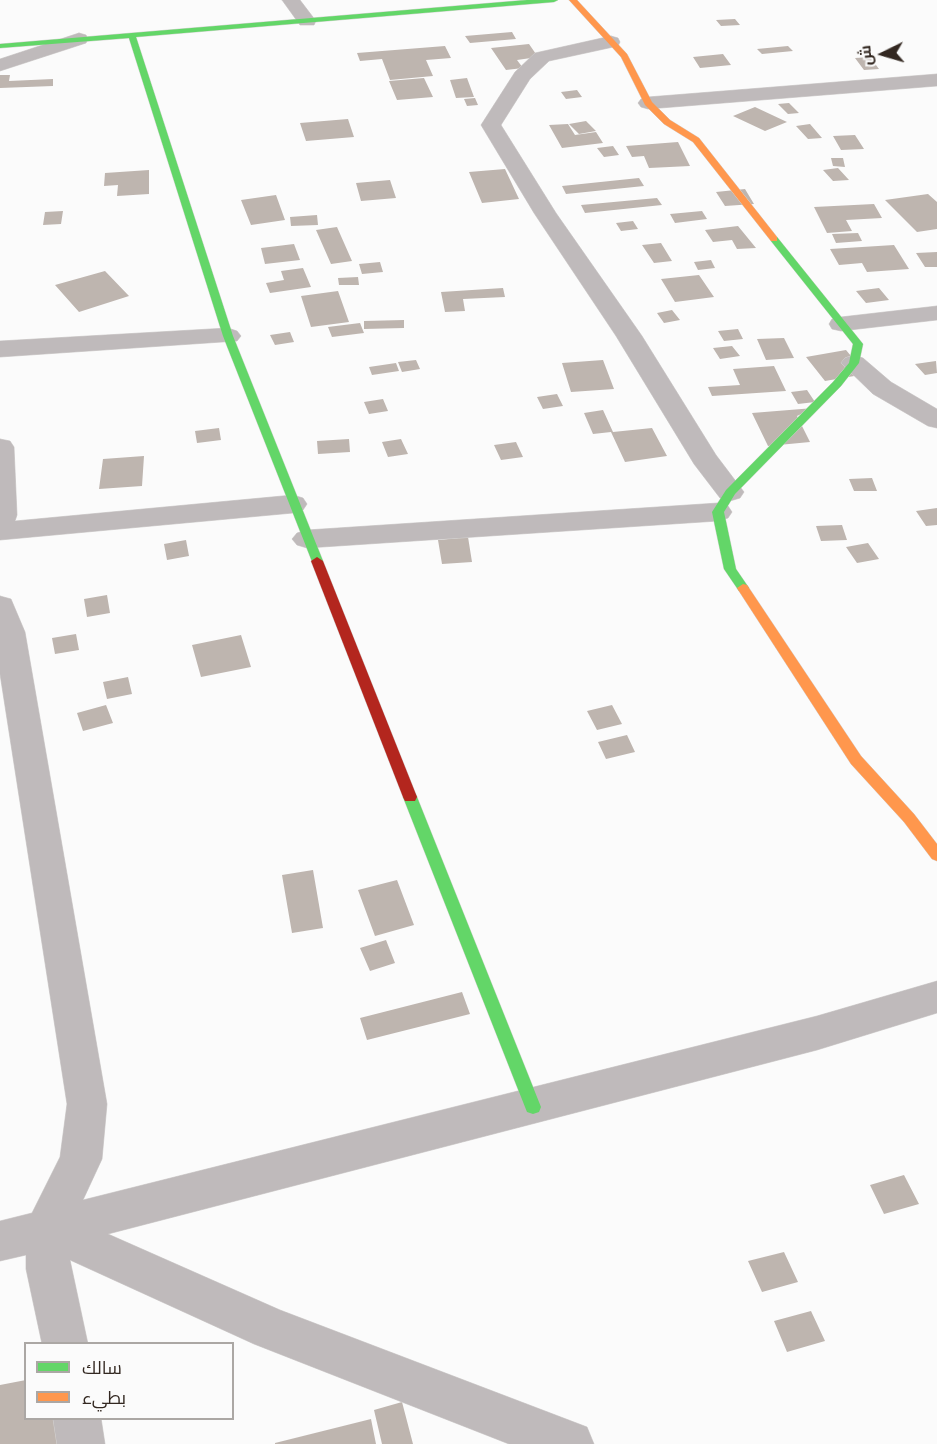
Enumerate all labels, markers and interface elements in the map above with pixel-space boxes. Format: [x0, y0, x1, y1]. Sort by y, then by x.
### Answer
north arrow [853, 24, 913, 84]
text: ش [853, 44, 877, 67]
legend [24, 1342, 234, 1420]
text: سالك [82, 1355, 122, 1379]
text: بطيء [82, 1385, 126, 1409]

